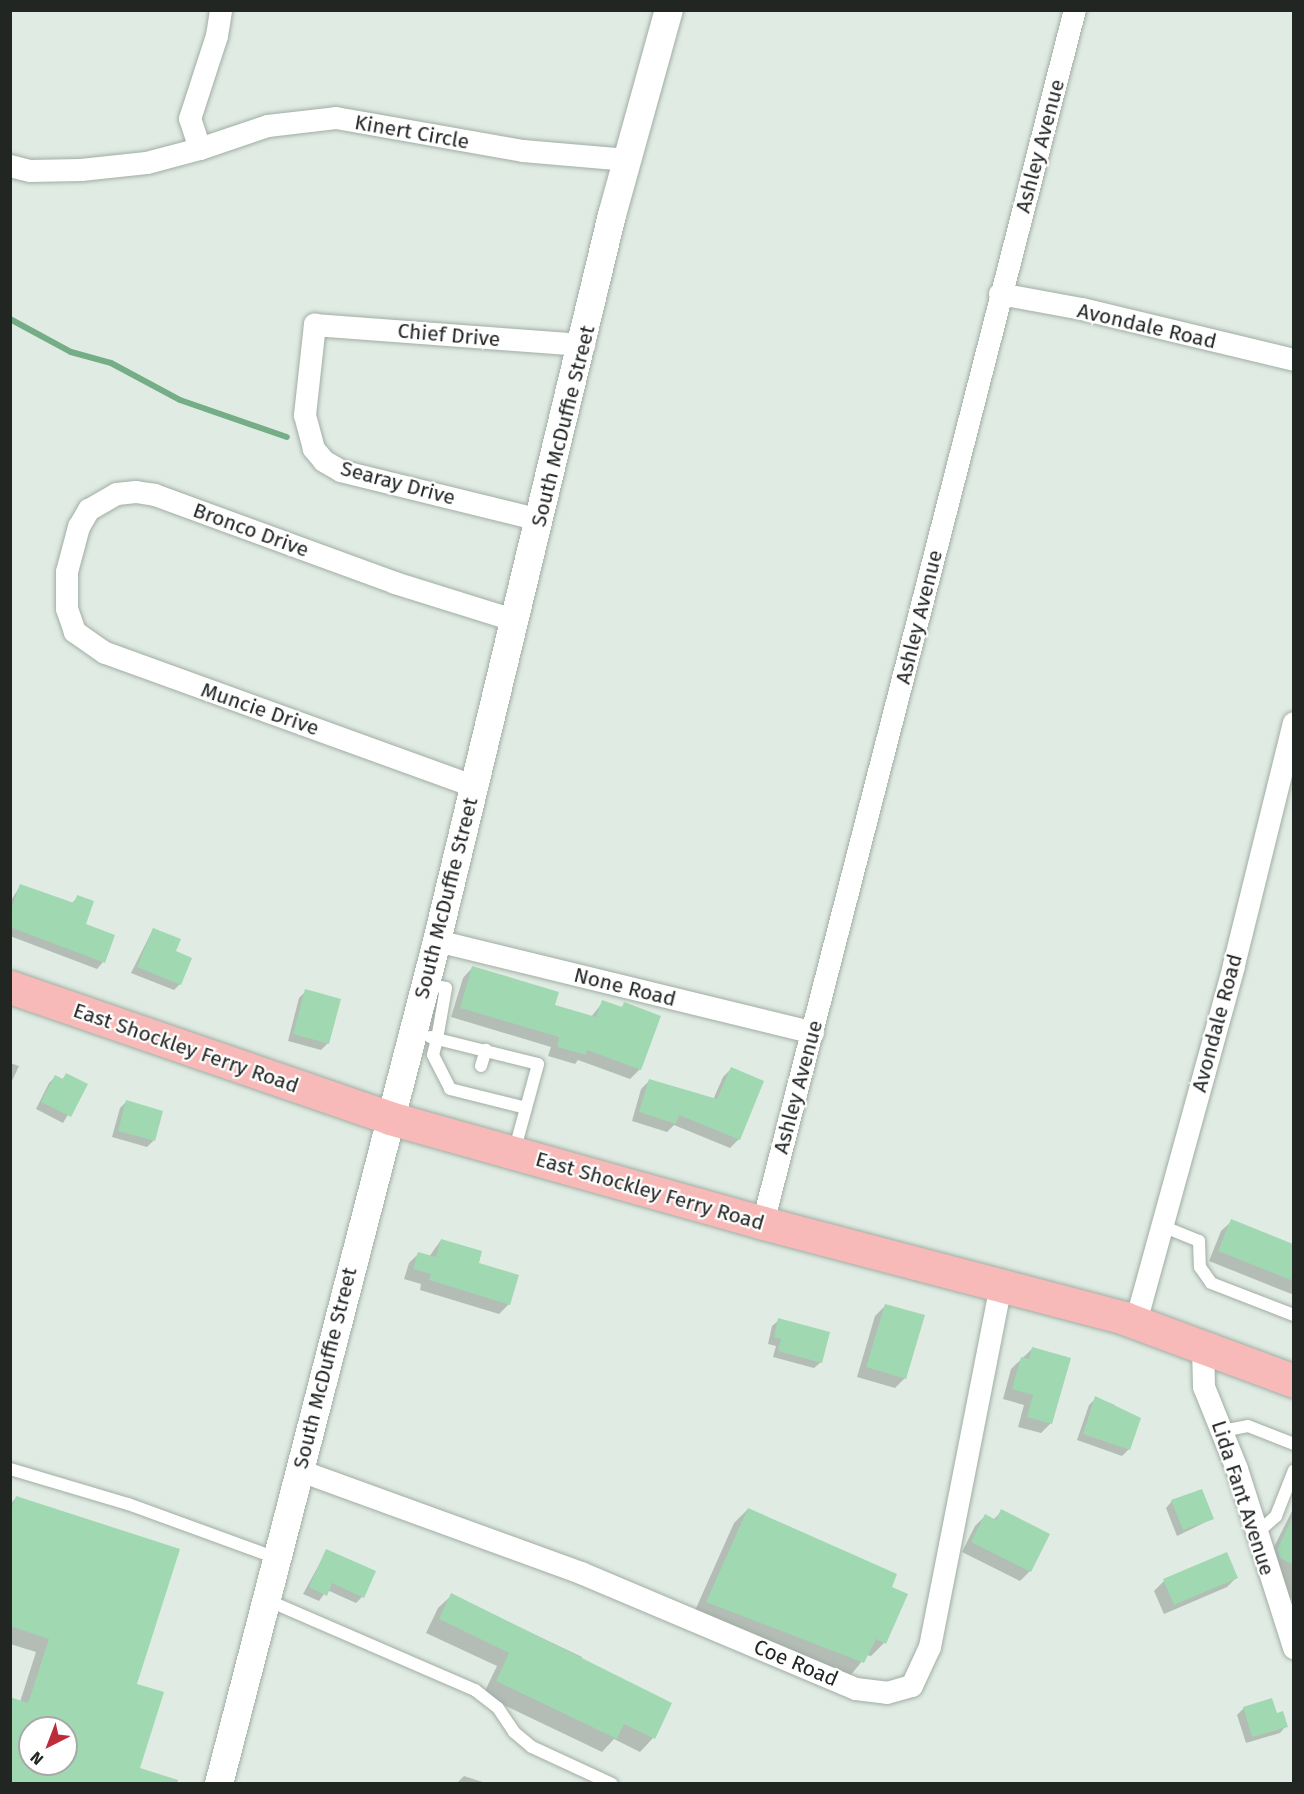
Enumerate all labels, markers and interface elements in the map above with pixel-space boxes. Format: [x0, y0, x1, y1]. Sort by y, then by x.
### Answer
street label: Ashley Avenue [1010, 77, 1070, 215]
street label: Kinert Circle [353, 110, 471, 154]
street label: Avondale Road [1075, 298, 1219, 354]
street label: Chief Drive [397, 318, 501, 352]
street label: South McDuffie Street [526, 323, 600, 529]
street label: Searay Drive [338, 456, 458, 510]
street label: Bronco Drive [190, 497, 312, 563]
street label: Ashley Avenue [890, 547, 948, 687]
street label: Muncie Drive [198, 677, 322, 741]
street label: South McDuffie Street [409, 795, 483, 1001]
street label: Avondale Road [1186, 951, 1248, 1095]
street label: None Road [571, 962, 679, 1012]
street label: East Shockley Ferry Road [70, 998, 302, 1098]
street label: Ashley Avenue [768, 1018, 828, 1156]
street label: East Shockley Ferry Road [533, 1146, 767, 1236]
street label: South McDuffie Street [288, 1265, 362, 1471]
street label: Lida Fant Avenue [1206, 1417, 1280, 1579]
street label: Coe Road [750, 1634, 842, 1692]
north arrow [18, 1716, 78, 1776]
text: N [27, 1748, 47, 1769]

